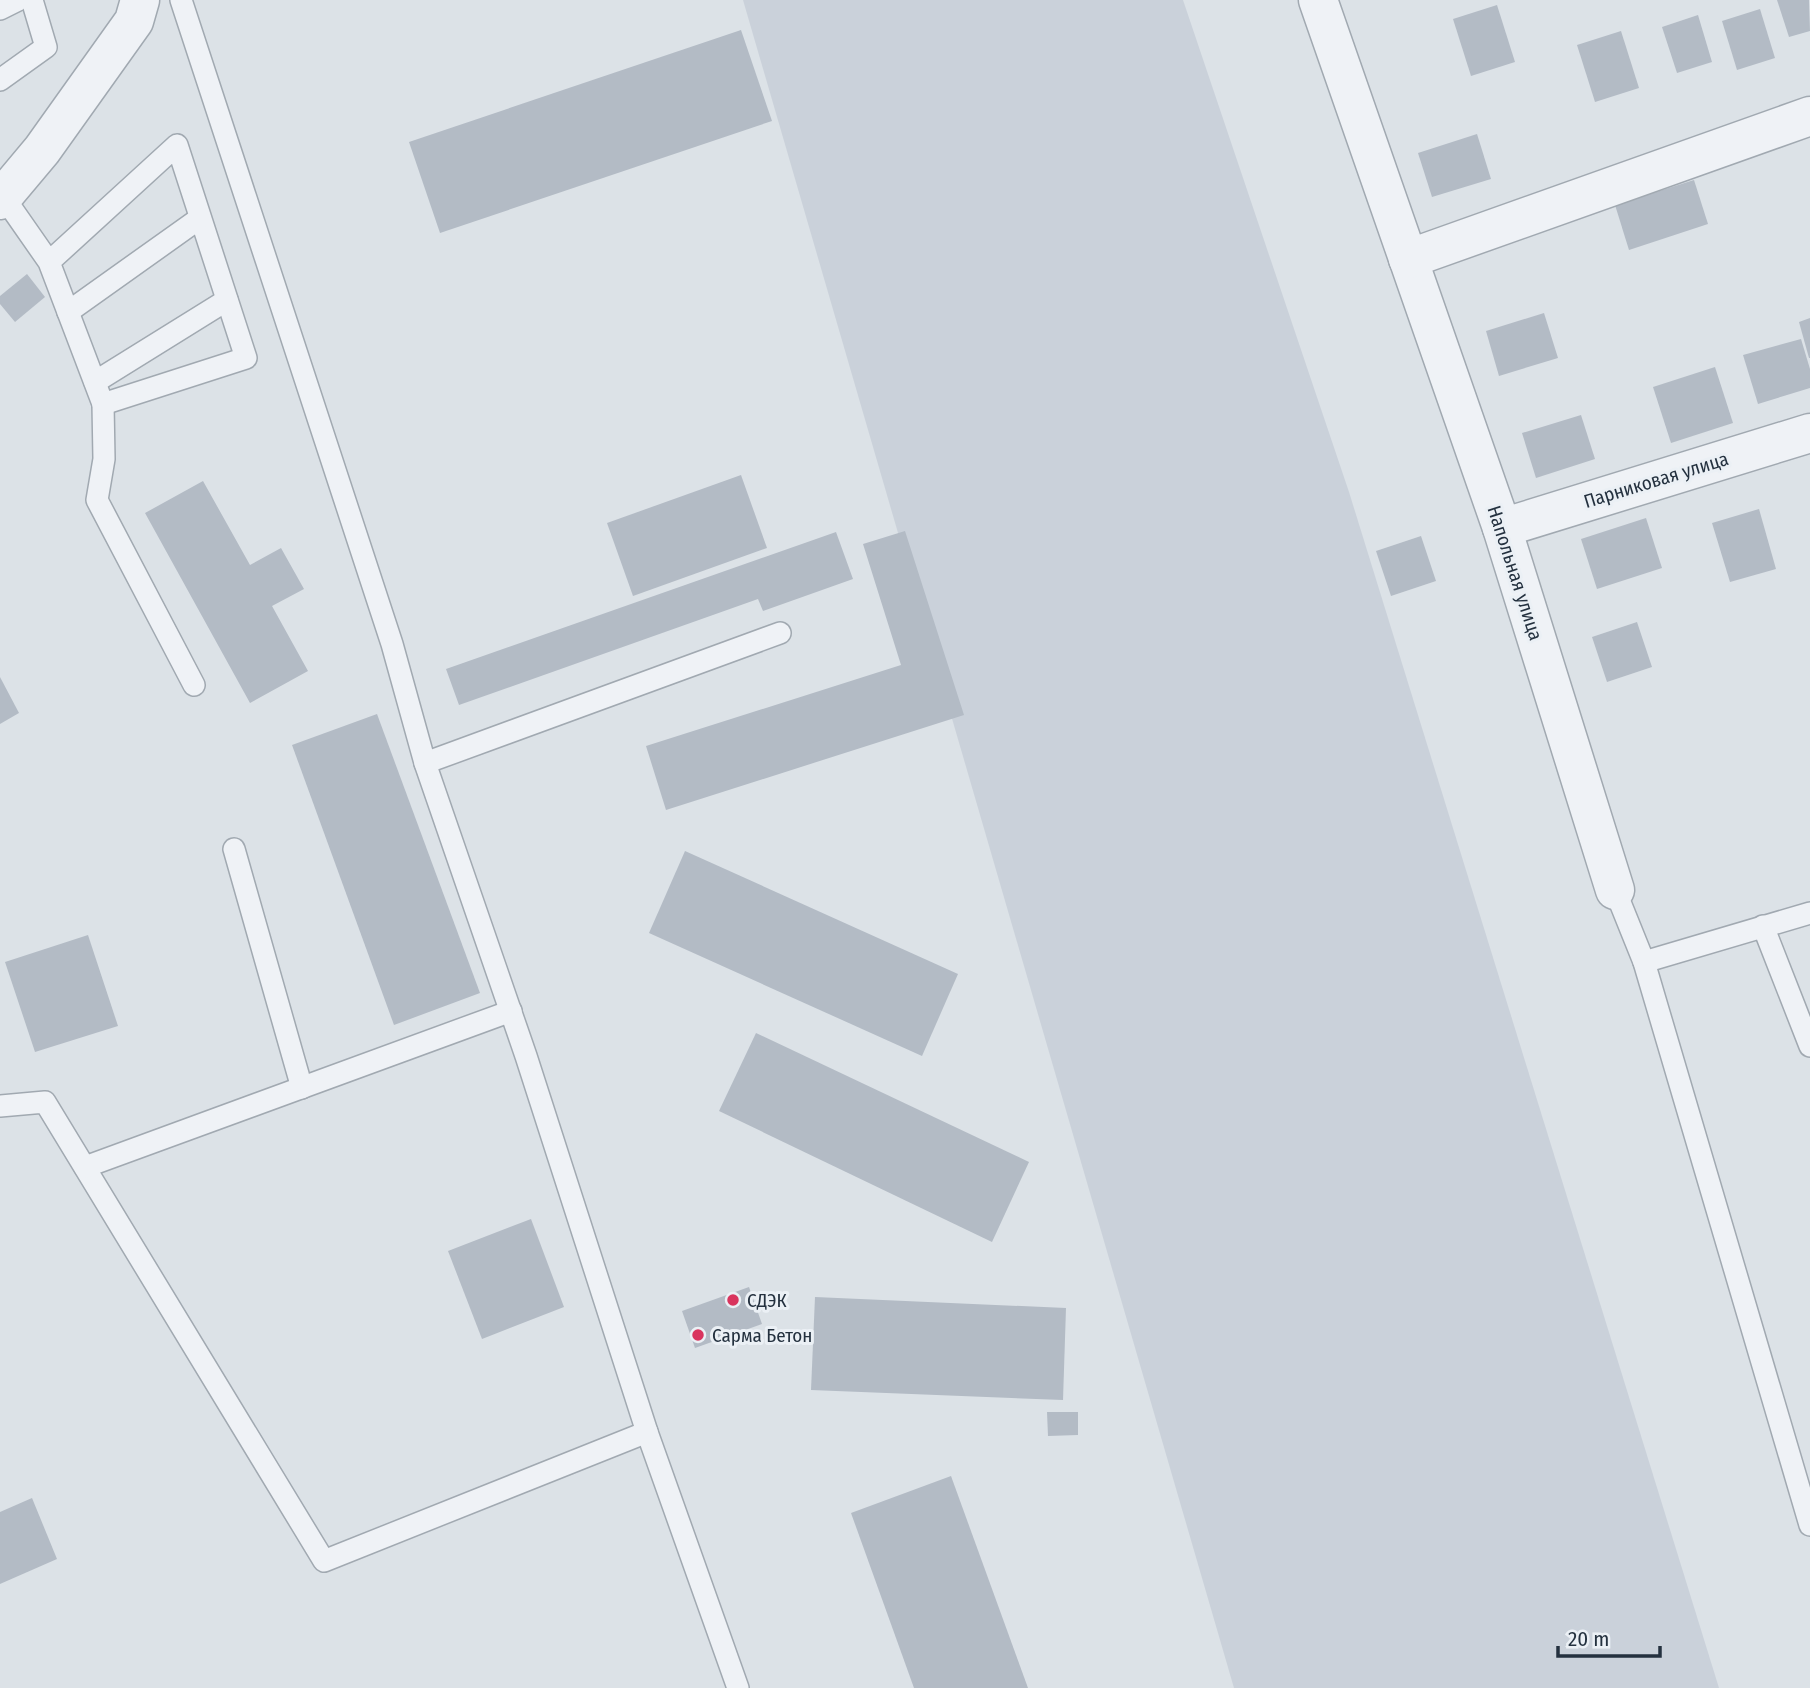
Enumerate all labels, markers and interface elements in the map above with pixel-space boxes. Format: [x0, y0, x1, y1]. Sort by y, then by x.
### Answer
street label: Парниковая улица [1581, 447, 1731, 513]
street label: Напольная улица [1482, 503, 1548, 643]
place label: СДЭК [747, 1289, 787, 1312]
marker: СДЭК [725, 1292, 741, 1308]
place label: Сарма Бетон [712, 1324, 813, 1347]
marker: Сарма Бетон [690, 1327, 706, 1343]
scale bar [1558, 1614, 1660, 1658]
text: 20 m [1568, 1626, 1609, 1652]

